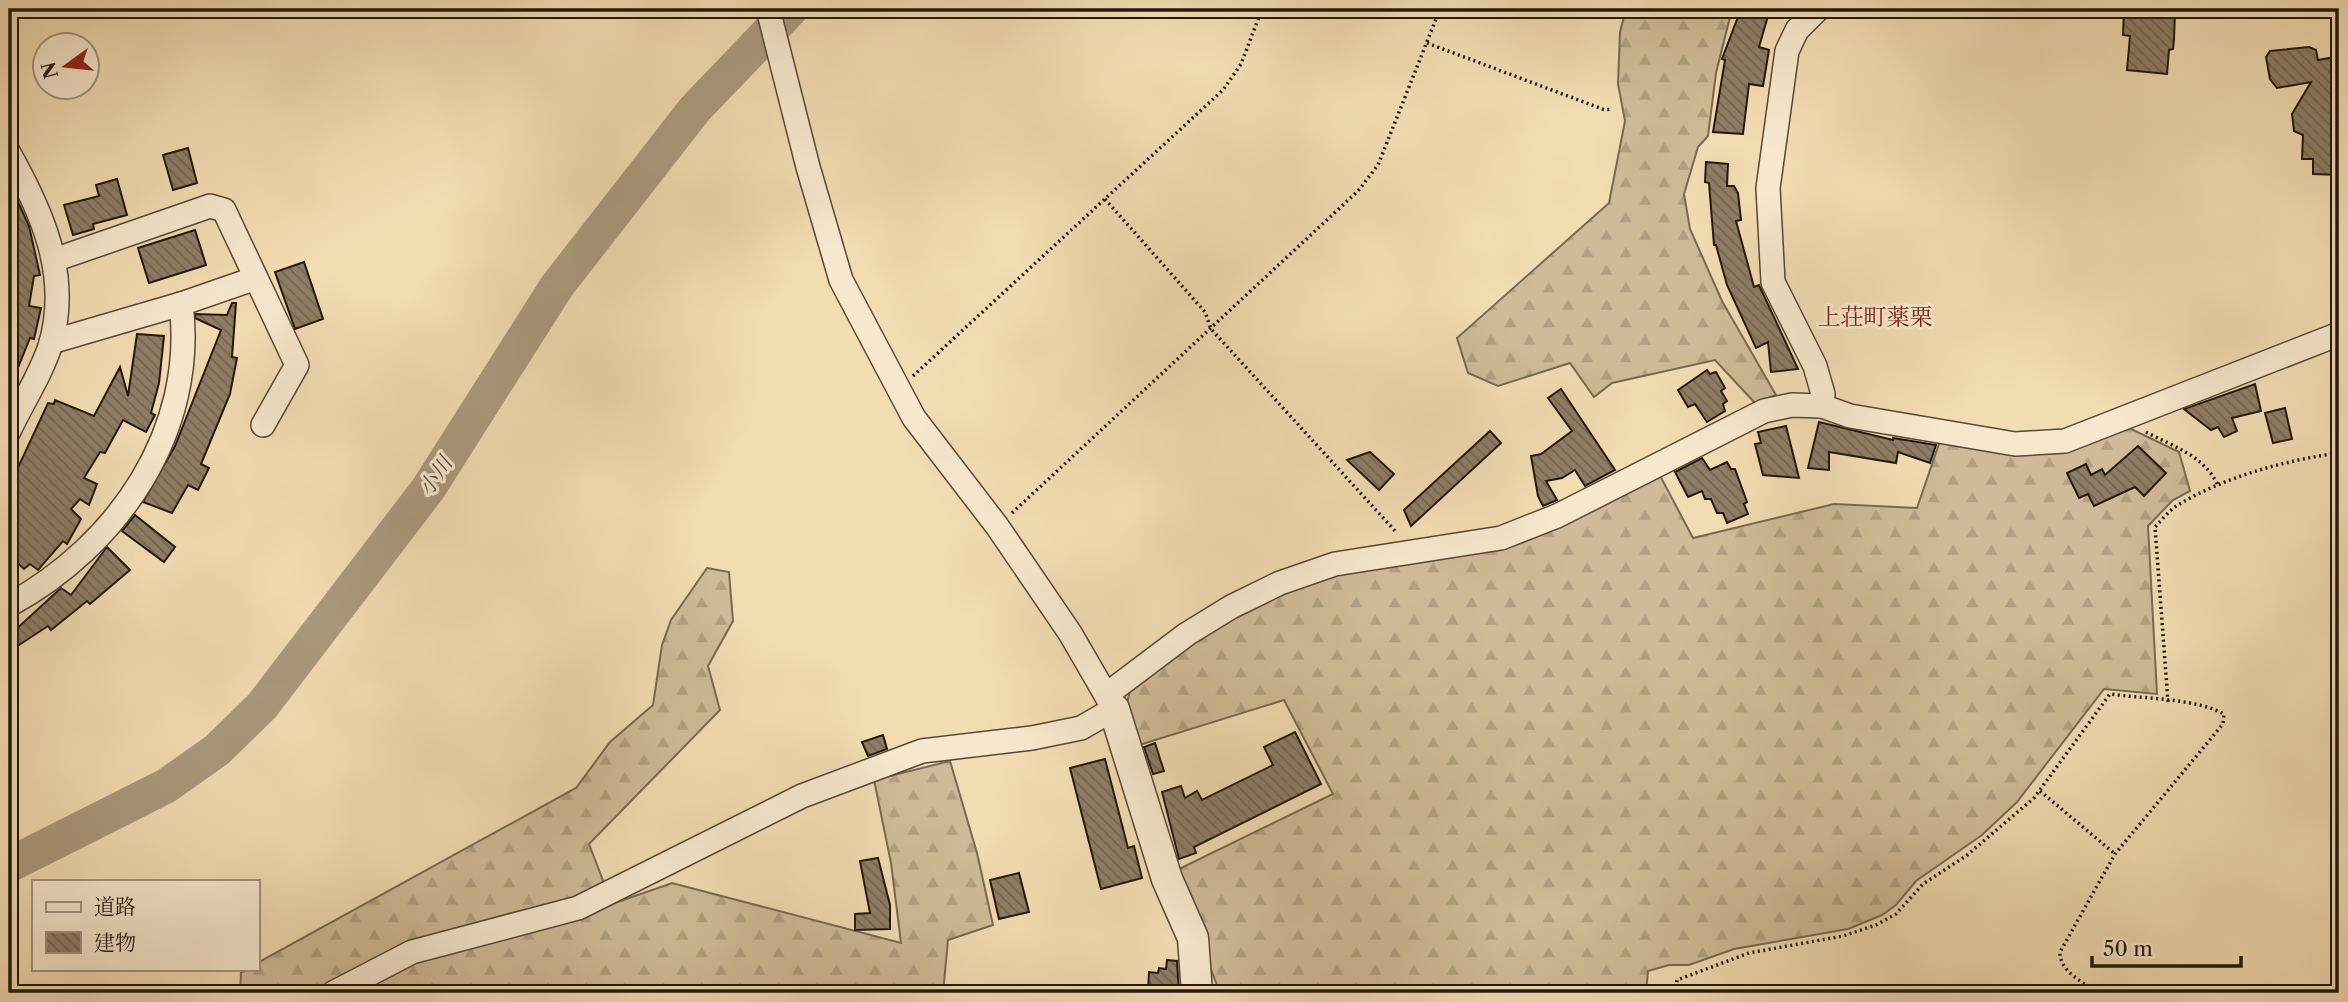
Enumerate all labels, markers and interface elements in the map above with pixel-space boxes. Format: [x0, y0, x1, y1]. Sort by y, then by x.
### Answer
north arrow [32, 32, 102, 102]
text: N [37, 59, 63, 81]
district label: 上荘町薬栗 [1818, 303, 1933, 331]
water label: 小川 [413, 450, 458, 500]
legend [32, 880, 259, 970]
text: 道路 [94, 894, 136, 919]
scale bar [2092, 925, 2241, 969]
text: 建物 [94, 930, 136, 955]
text: 50 m [2103, 936, 2153, 961]

